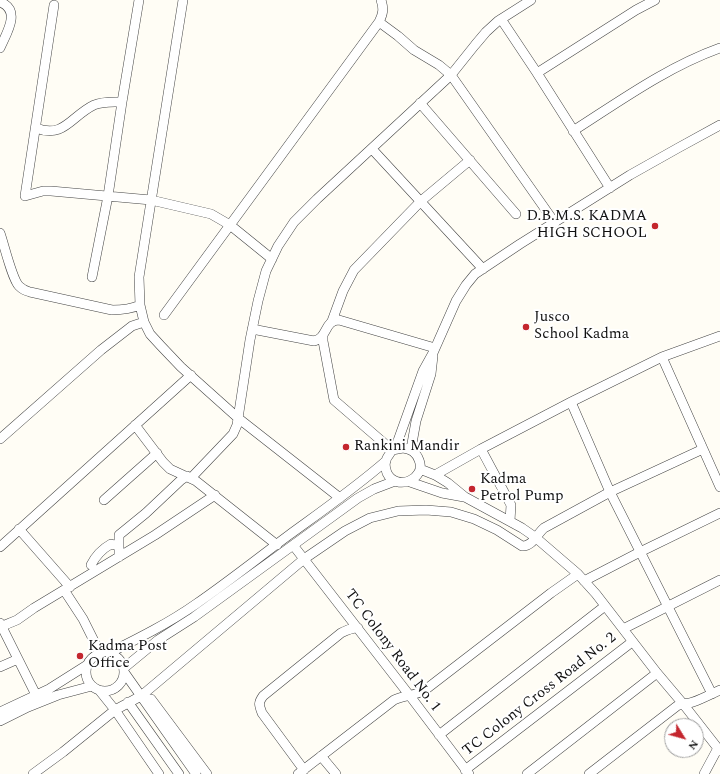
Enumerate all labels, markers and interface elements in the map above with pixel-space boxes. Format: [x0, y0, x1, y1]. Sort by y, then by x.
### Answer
place label: D.B.M.S. KADMA HIGH SCHOOL [527, 208, 647, 243]
marker: D.B.M.S. KADMA HIGH SCHOOL [650, 221, 660, 231]
place label: Jusco School Kadma [534, 309, 629, 344]
marker: Jusco School Kadma [521, 322, 531, 332]
place label: Rankini Mandir [354, 438, 459, 456]
marker: Rankini Mandir [341, 442, 351, 452]
place label: Kadma Petrol Pump [480, 471, 564, 506]
marker: Kadma Petrol Pump [467, 484, 477, 494]
street label: TC Colony Road No. 1 [340, 586, 444, 716]
street label: TC Colony Cross Road No. 2 [460, 629, 620, 761]
place label: Kadma Post Office [88, 638, 167, 673]
marker: Kadma Post Office [75, 651, 85, 661]
north arrow [664, 718, 704, 758]
text: N [684, 736, 703, 754]

